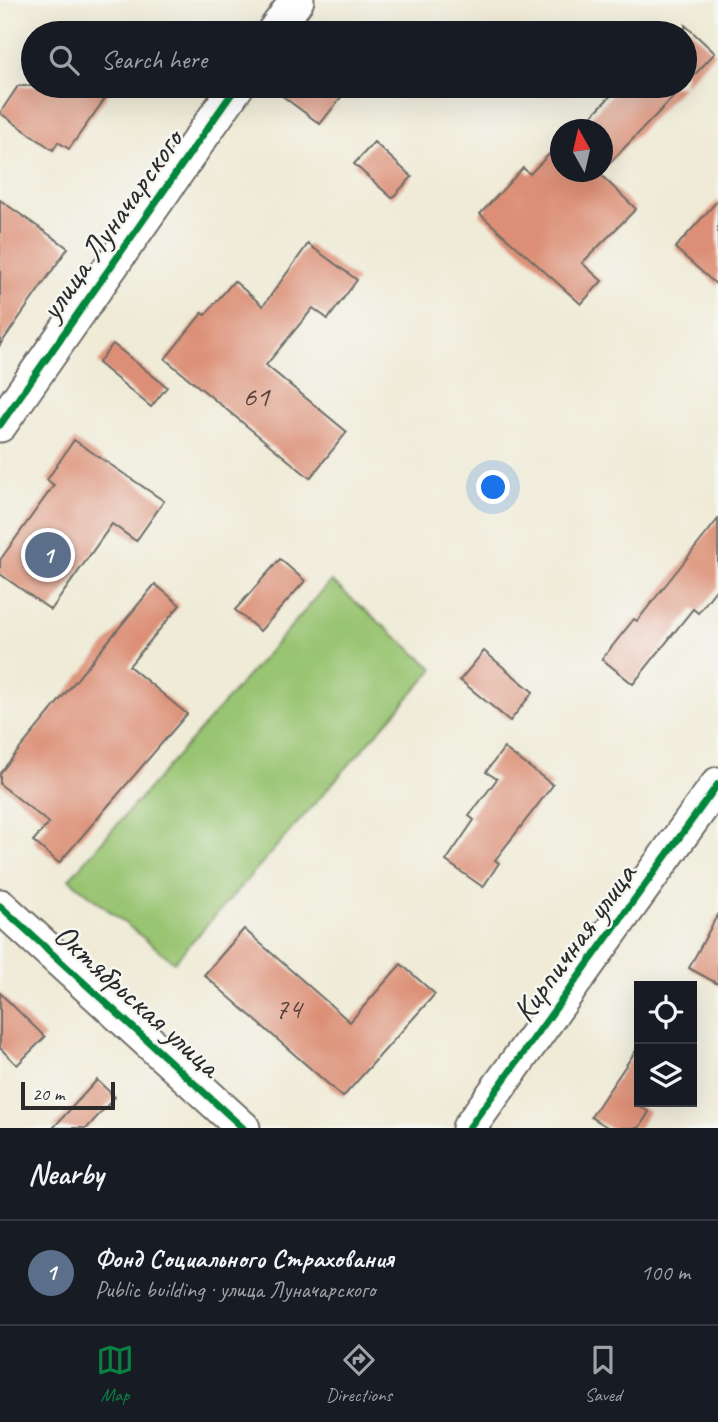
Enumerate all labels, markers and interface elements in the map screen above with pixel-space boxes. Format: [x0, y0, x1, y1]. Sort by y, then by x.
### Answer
search box [21, 21, 697, 98]
icon: search [45, 41, 83, 79]
text: Search here [101, 43, 207, 76]
street label: улица Луначарского [28, 118, 194, 330]
north arrow [550, 119, 613, 182]
house number: 61 [243, 377, 271, 415]
your location [476, 470, 510, 504]
pin: 1 [25, 529, 71, 581]
street label: Кирпичная улица [502, 853, 647, 1030]
street label: Октябрьская улица [45, 914, 232, 1088]
map controls [634, 981, 697, 1107]
button: locate [634, 981, 697, 1044]
house number: 74 [275, 989, 304, 1027]
button: layers [634, 1044, 697, 1107]
scale bar [21, 1079, 116, 1111]
text: 20 m [32, 1082, 64, 1106]
text: Nearby [28, 1155, 104, 1193]
text: Фонд Социального Страхования [95, 1242, 394, 1275]
text: 1 [46, 1258, 56, 1287]
text: 100 m [641, 1258, 690, 1287]
text: Public building · улица Луначарского [95, 1275, 375, 1304]
tab: Map [96, 1341, 134, 1407]
tab: Directions [326, 1341, 392, 1407]
tab: Saved [584, 1341, 622, 1407]

